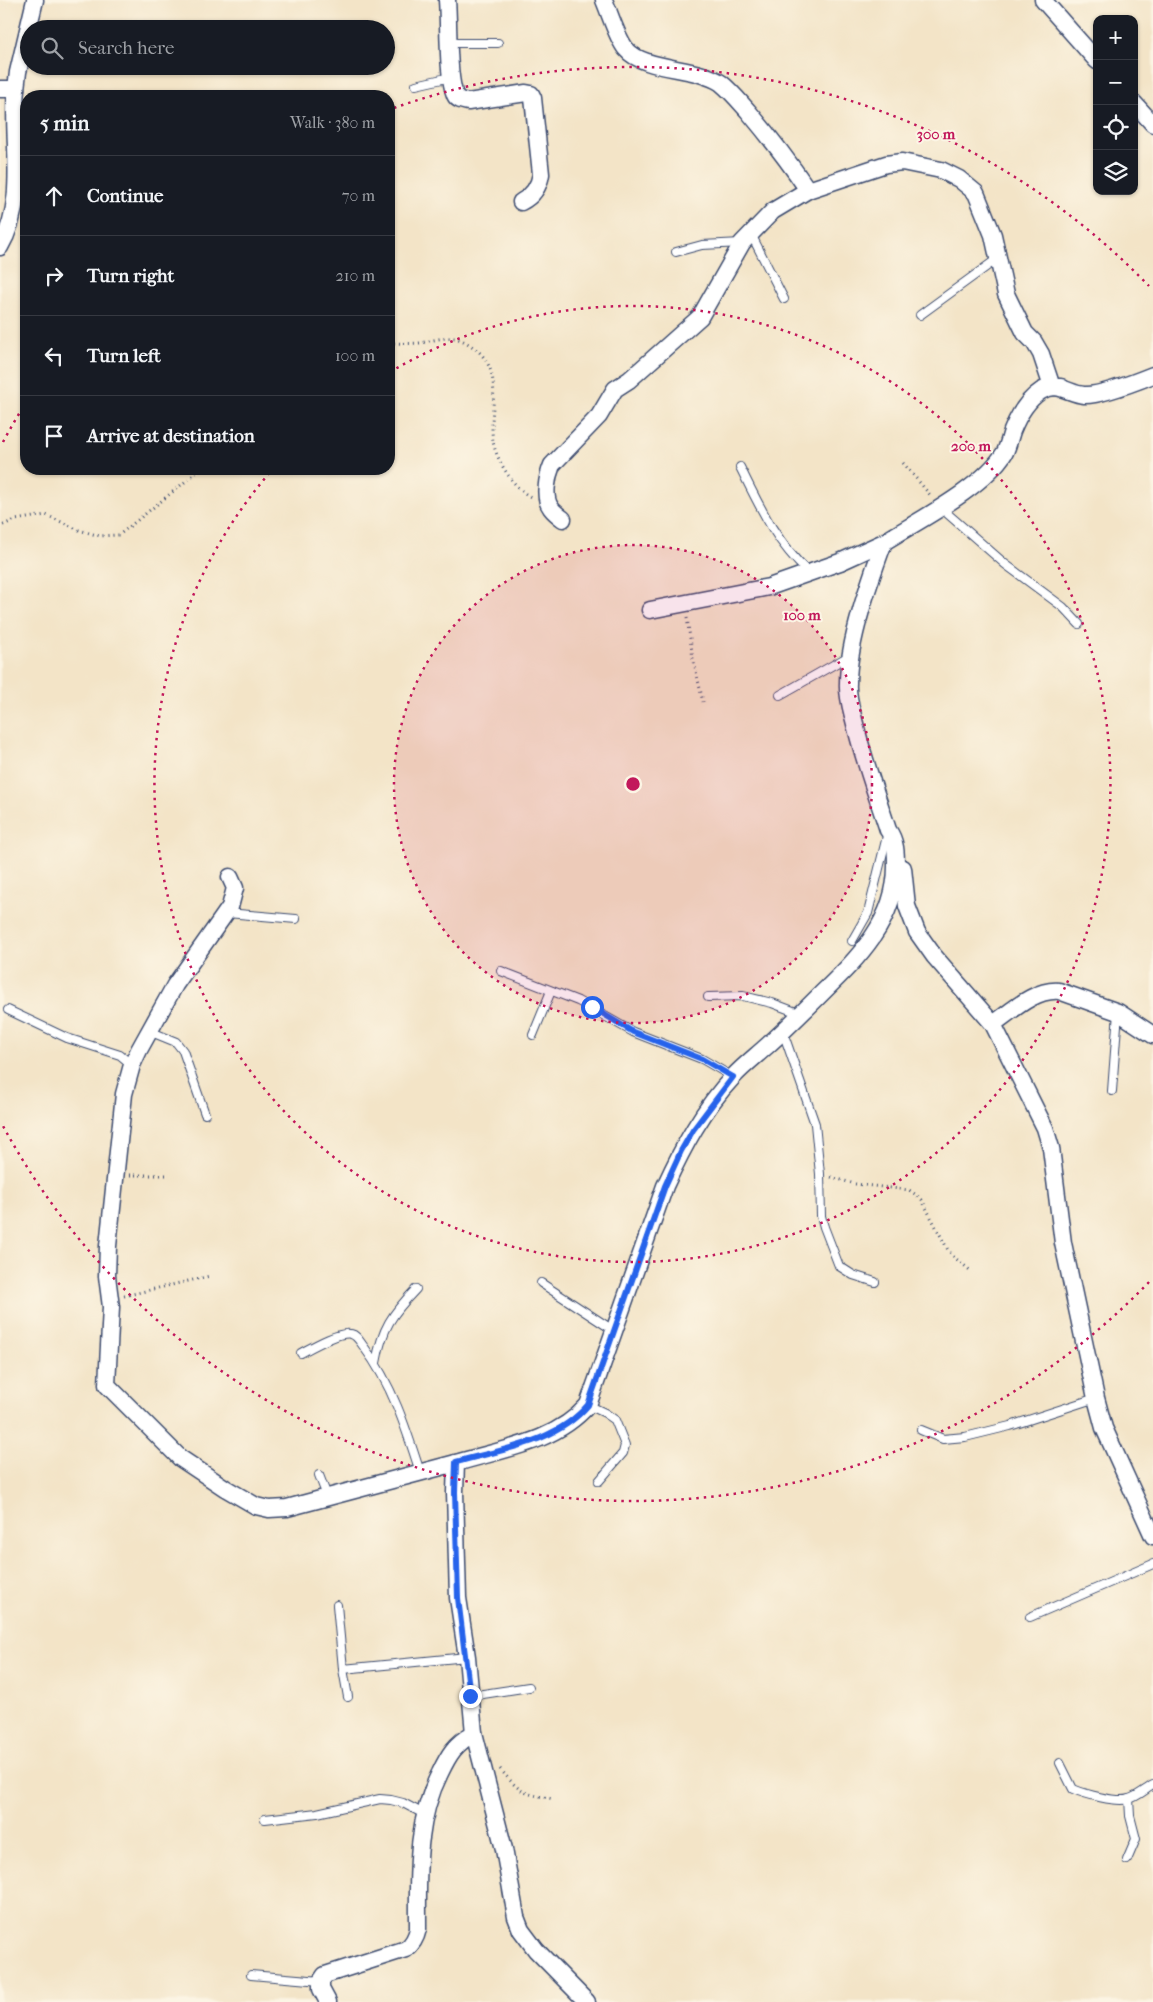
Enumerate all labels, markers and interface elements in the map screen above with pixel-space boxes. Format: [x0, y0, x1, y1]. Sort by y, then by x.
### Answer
map controls [1093, 15, 1138, 195]
button: + [1093, 15, 1138, 60]
search box [20, 20, 395, 75]
icon: search [38, 34, 66, 62]
text: Search here [78, 37, 174, 59]
button: − [1093, 60, 1138, 105]
button: locate [1093, 105, 1138, 150]
text: 5 min [40, 111, 89, 135]
text: Walk · 380 m [290, 113, 375, 132]
text: 300 m [917, 125, 956, 143]
button: layers [1093, 150, 1138, 195]
icon: ahead [40, 182, 68, 210]
text: Continue [87, 185, 163, 207]
text: 70 m [342, 186, 375, 205]
icon: right [40, 262, 68, 290]
text: Turn right [87, 265, 174, 287]
text: 210 m [336, 266, 375, 285]
icon: left [40, 342, 68, 370]
text: Turn left [87, 345, 161, 367]
text: 100 m [335, 346, 375, 365]
icon: arrive [40, 422, 68, 450]
text: Arrive at destination [87, 425, 255, 447]
text: 200 m [951, 437, 991, 455]
text: 100 m [783, 606, 821, 624]
centre of rings [624, 775, 642, 793]
route start [581, 996, 604, 1019]
route end [459, 1685, 482, 1708]

